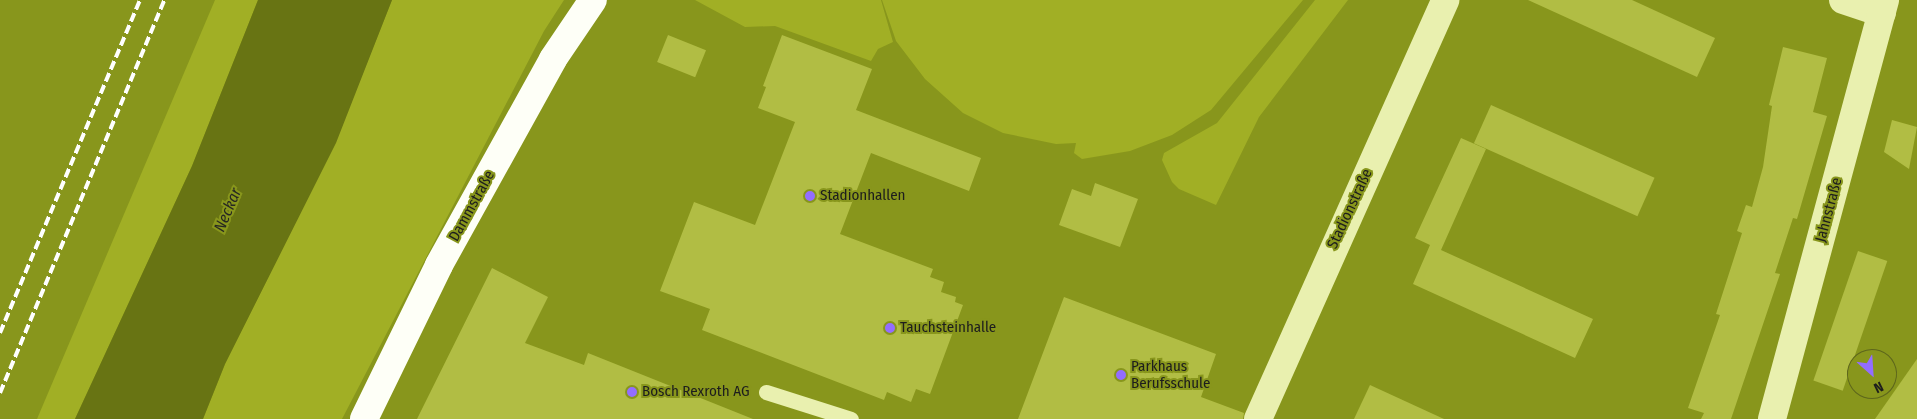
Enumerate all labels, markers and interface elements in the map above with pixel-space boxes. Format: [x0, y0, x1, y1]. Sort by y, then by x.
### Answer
street label: Stadionstraße [1324, 166, 1376, 252]
street label: Dammstraße [445, 168, 499, 244]
street label: Jahnstraße [1812, 176, 1846, 244]
water label: Neckar [210, 185, 246, 235]
place label: Stadionhallen [820, 187, 905, 205]
marker: Stadionhallen [804, 190, 816, 202]
place label: Tauchsteinhalle [900, 319, 996, 337]
marker: Tauchsteinhalle [884, 322, 896, 334]
north arrow [1847, 349, 1897, 399]
place label: Parkhaus Berufsschule [1131, 357, 1210, 392]
marker: Parkhaus Berufsschule [1115, 369, 1127, 381]
text: N [1871, 378, 1886, 397]
place label: Bosch Rexroth AG [642, 383, 750, 401]
marker: Bosch Rexroth AG [626, 386, 638, 398]

